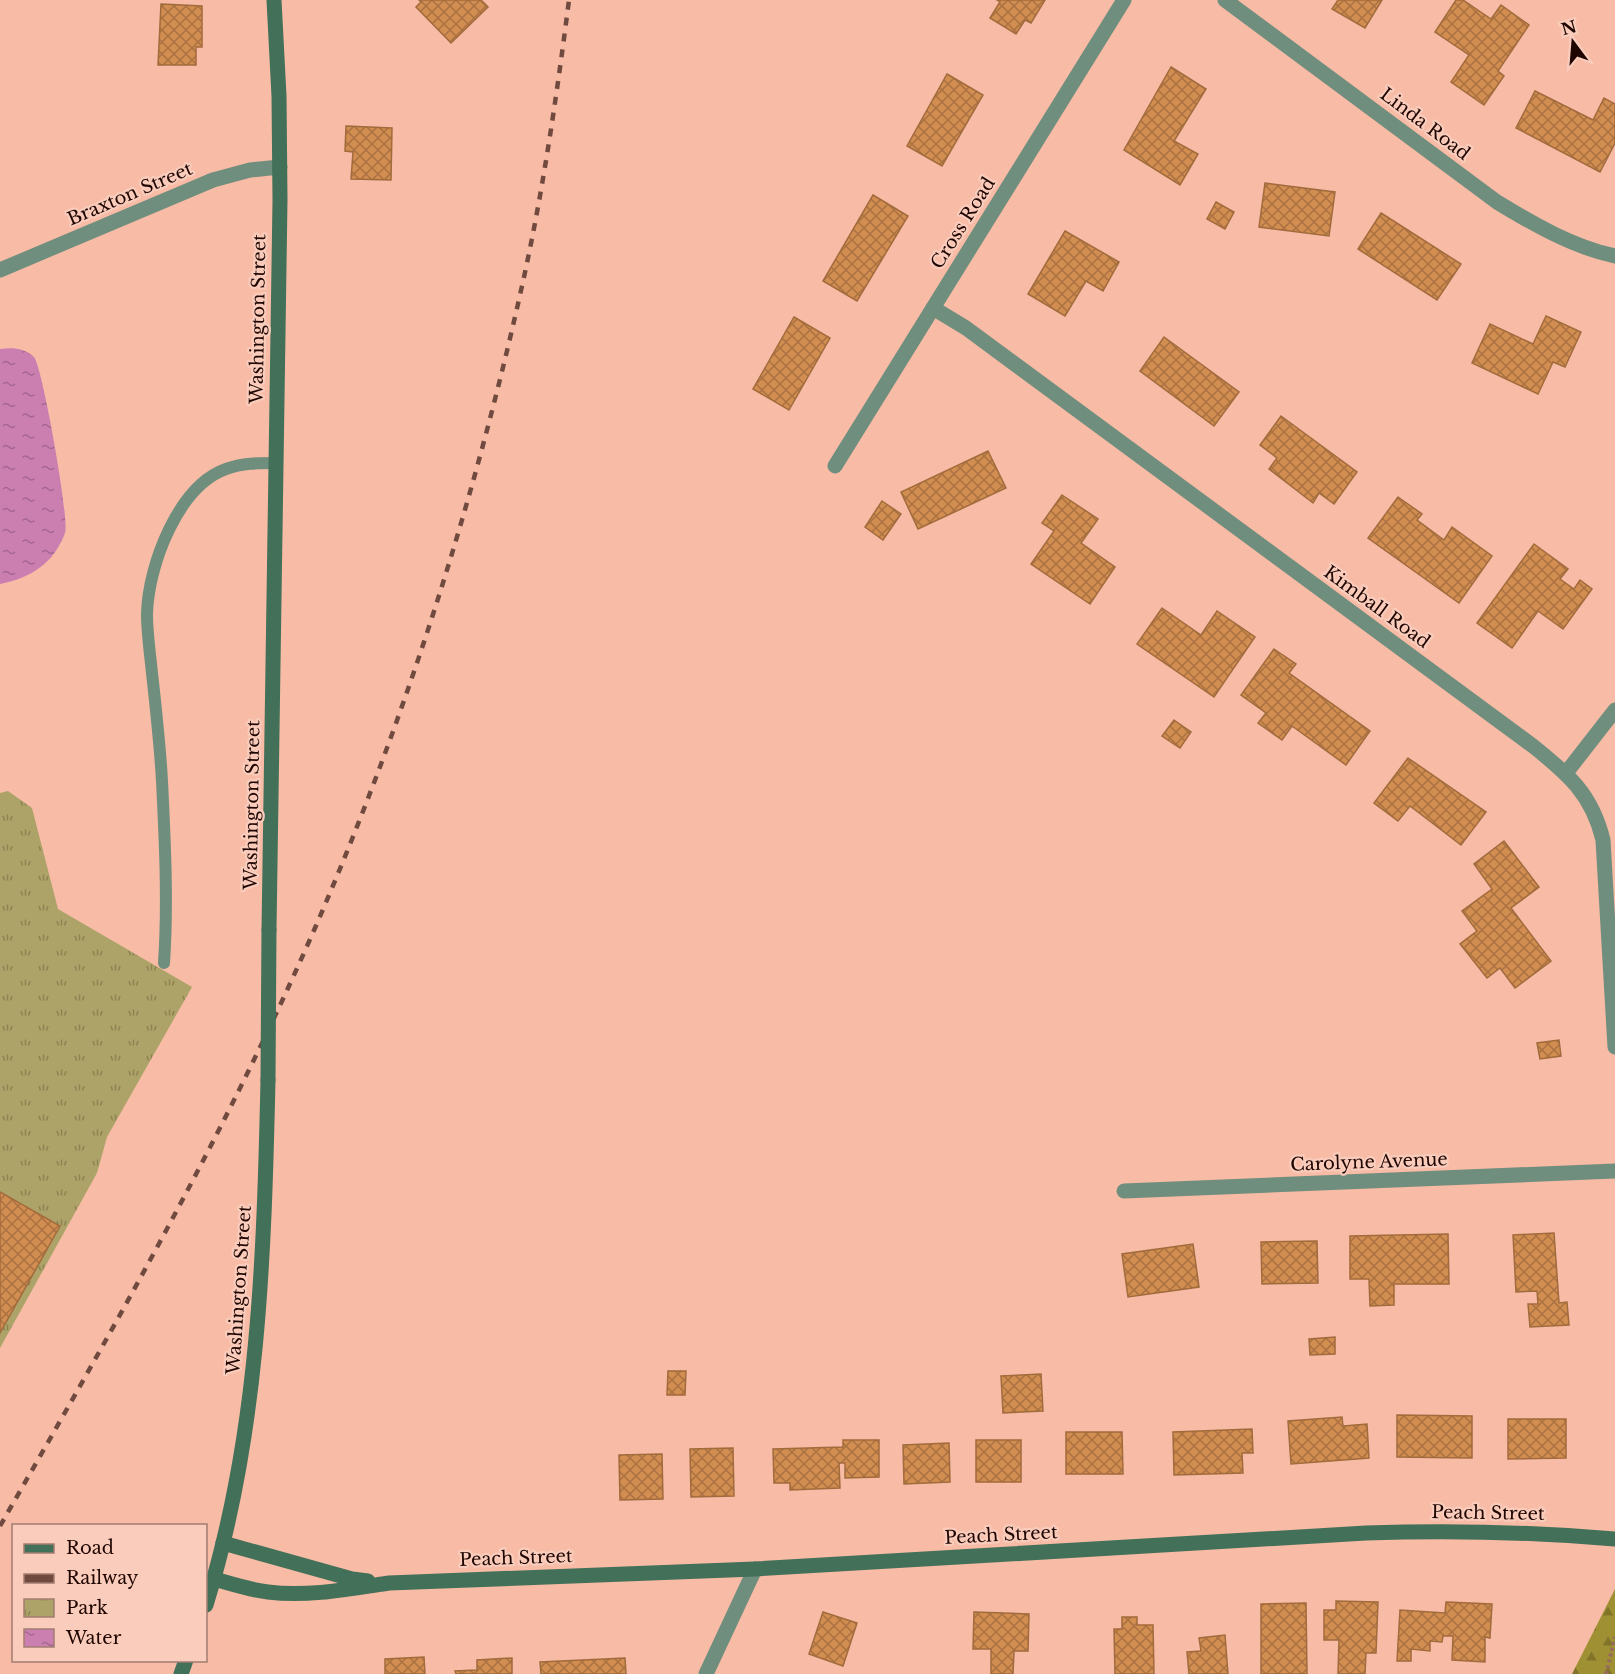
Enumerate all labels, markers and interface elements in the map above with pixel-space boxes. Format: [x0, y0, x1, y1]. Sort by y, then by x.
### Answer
north arrow [1543, 12, 1603, 72]
text: N [1559, 16, 1579, 39]
street label: Linda Road [1376, 83, 1474, 165]
street label: Braxton Street [64, 158, 196, 230]
street label: Cross Road [926, 173, 1000, 273]
street label: Washington Street [246, 234, 270, 405]
street label: Kimball Road [1320, 561, 1434, 653]
street label: Washington Street [240, 720, 264, 891]
street label: Carolyne Avenue [1290, 1148, 1448, 1176]
street label: Washington Street [222, 1204, 256, 1376]
street label: Peach Street [1431, 1501, 1545, 1525]
street label: Peach Street [944, 1521, 1058, 1549]
legend [12, 1524, 207, 1662]
text: Road [66, 1537, 114, 1559]
street label: Peach Street [459, 1545, 573, 1571]
text: Railway [66, 1567, 139, 1589]
text: Park [66, 1597, 108, 1619]
text: Water [65, 1627, 122, 1649]

